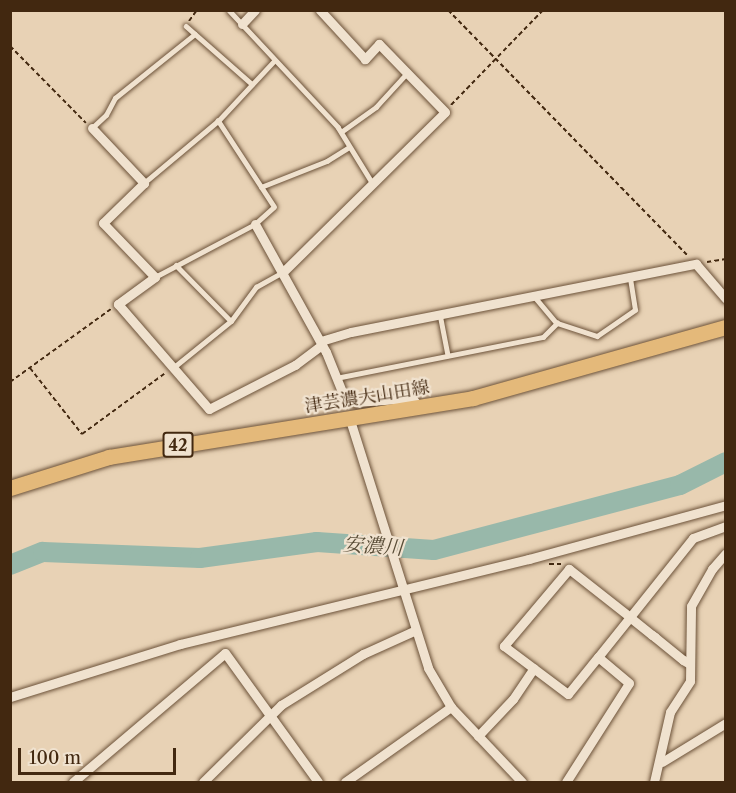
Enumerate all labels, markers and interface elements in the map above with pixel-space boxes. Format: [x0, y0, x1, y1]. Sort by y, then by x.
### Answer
street label: 津芸濃大山田線 [303, 376, 431, 418]
road number: 42 [162, 432, 195, 458]
water label: 安濃川 [342, 532, 404, 560]
scale bar [21, 736, 178, 774]
text: 100 m [29, 747, 81, 769]

